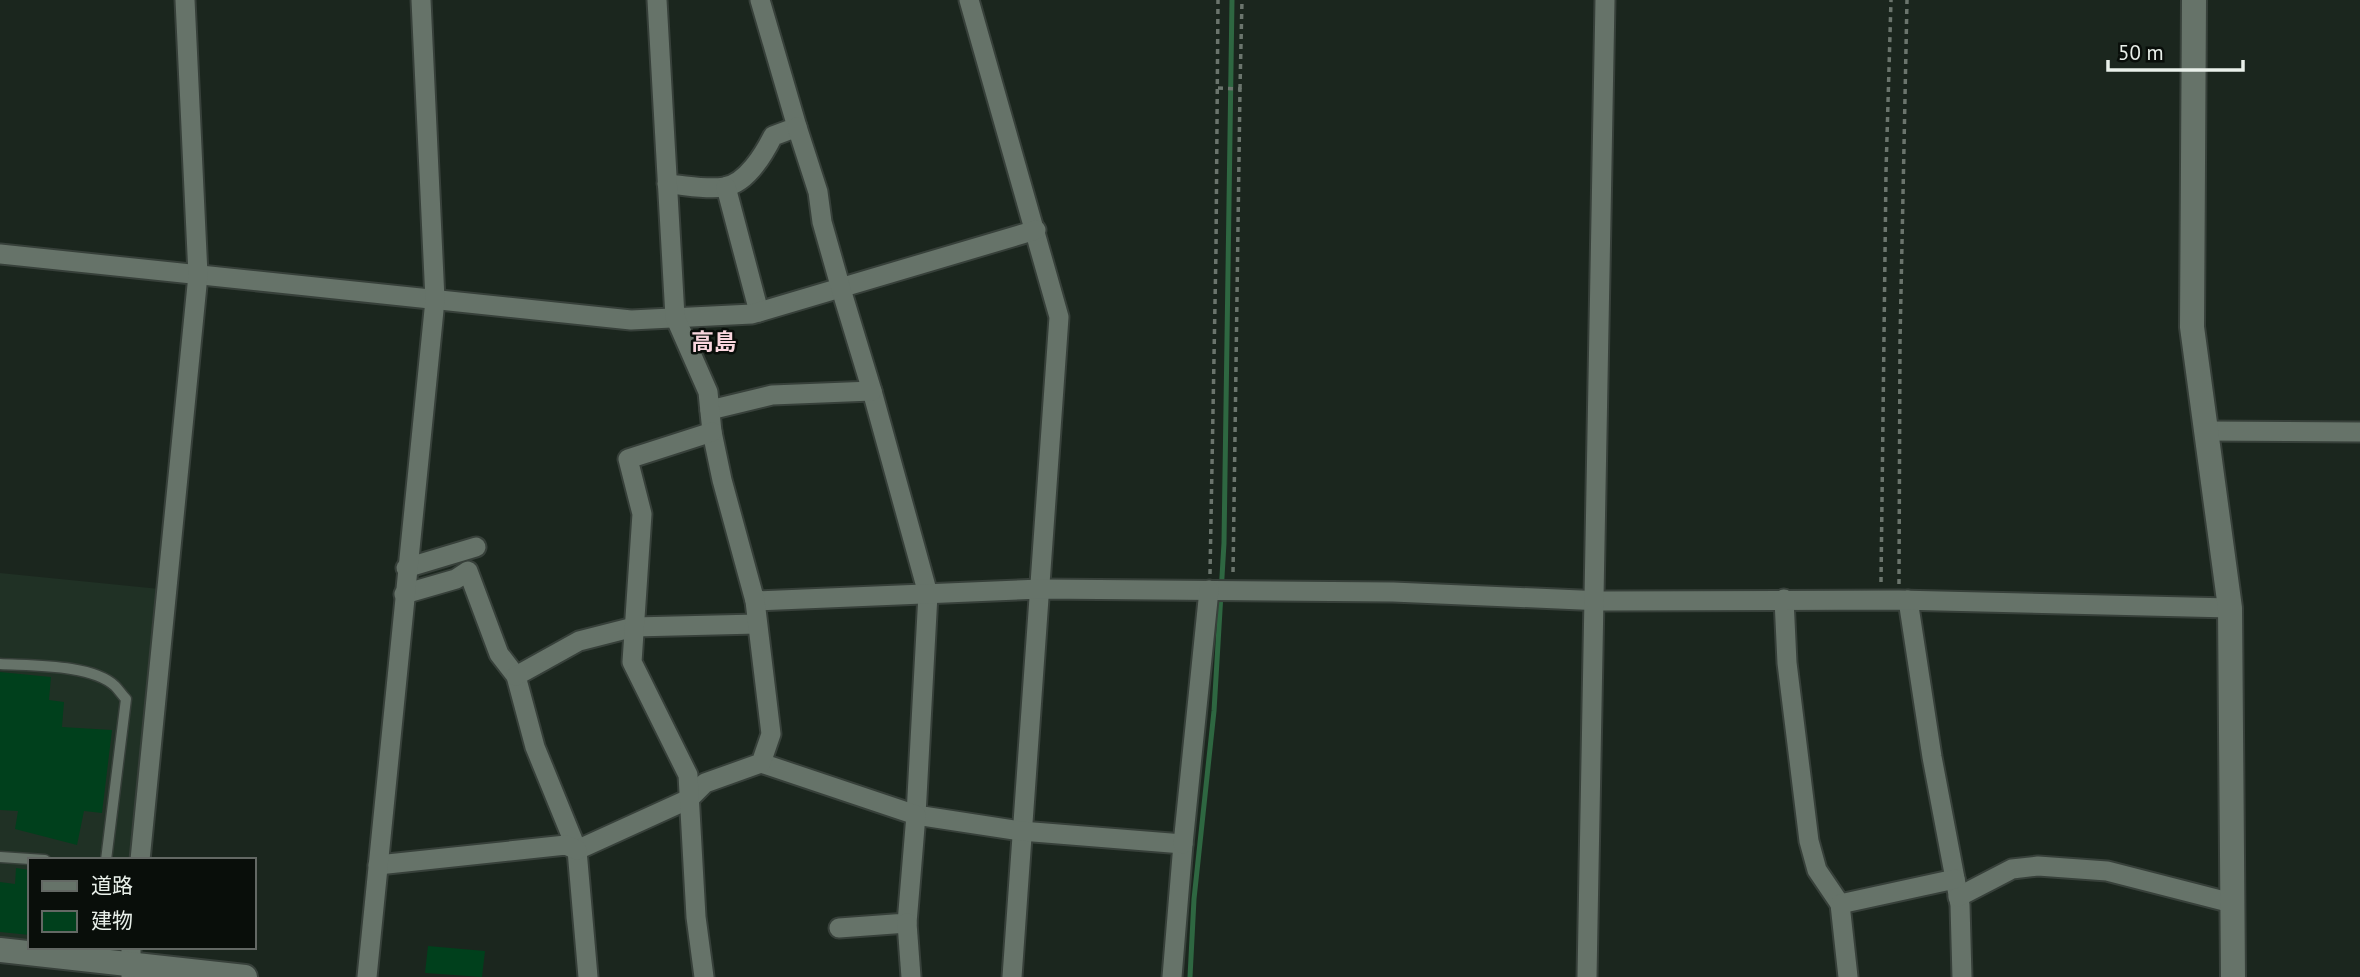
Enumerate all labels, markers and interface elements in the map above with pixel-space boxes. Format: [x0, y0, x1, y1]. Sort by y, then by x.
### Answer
scale bar [2108, 28, 2243, 72]
text: 50 m [2118, 39, 2164, 66]
district label: 高島 [691, 327, 737, 356]
legend [28, 858, 256, 949]
text: 道路 [91, 872, 133, 899]
text: 建物 [91, 907, 133, 934]

